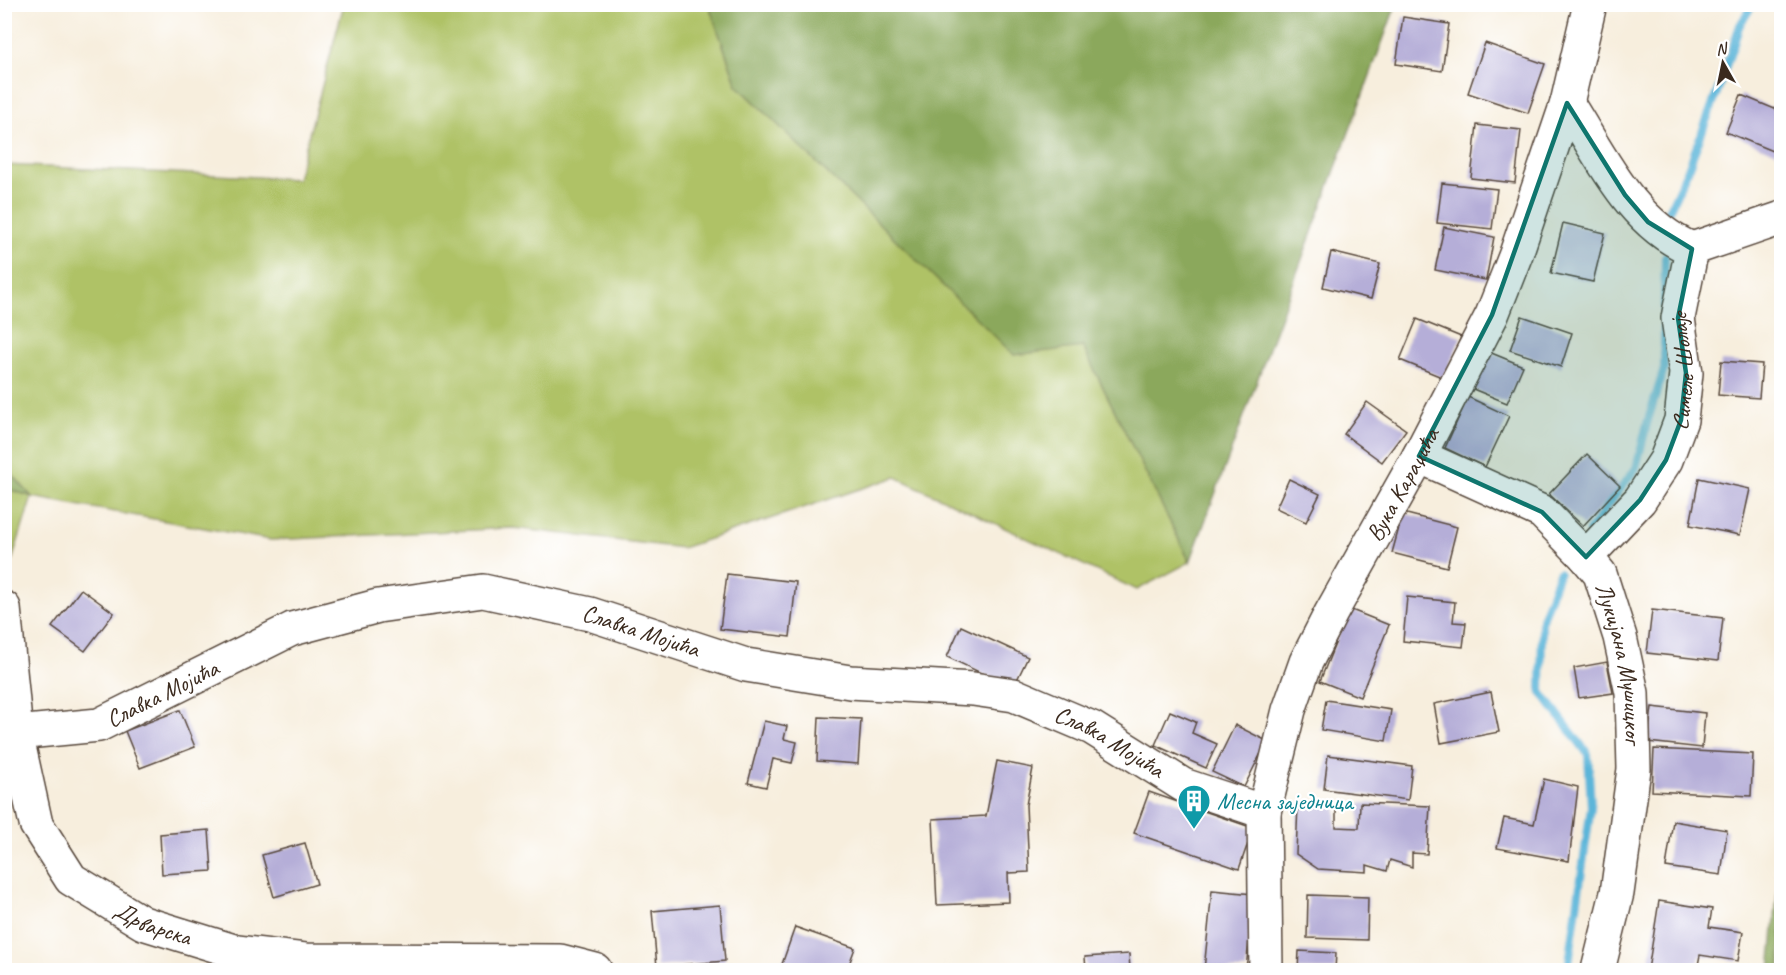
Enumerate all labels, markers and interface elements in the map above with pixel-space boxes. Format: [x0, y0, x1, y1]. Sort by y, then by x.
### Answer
north arrow [1693, 33, 1753, 93]
text: N [1714, 38, 1730, 60]
street label: Симеле Шолаје [1663, 307, 1701, 434]
street label: Вука Караџића [1359, 422, 1447, 547]
street label: Лукијана Мушицког [1589, 579, 1648, 747]
street label: Славка Мојића [580, 598, 705, 664]
street label: Славка Мојића [101, 652, 225, 734]
street label: Славка Мојића [1050, 699, 1171, 785]
building icon: Месна заједница [1176, 783, 1212, 830]
place label: Месна заједница [1217, 786, 1355, 816]
street label: Дрварска [109, 894, 196, 952]

